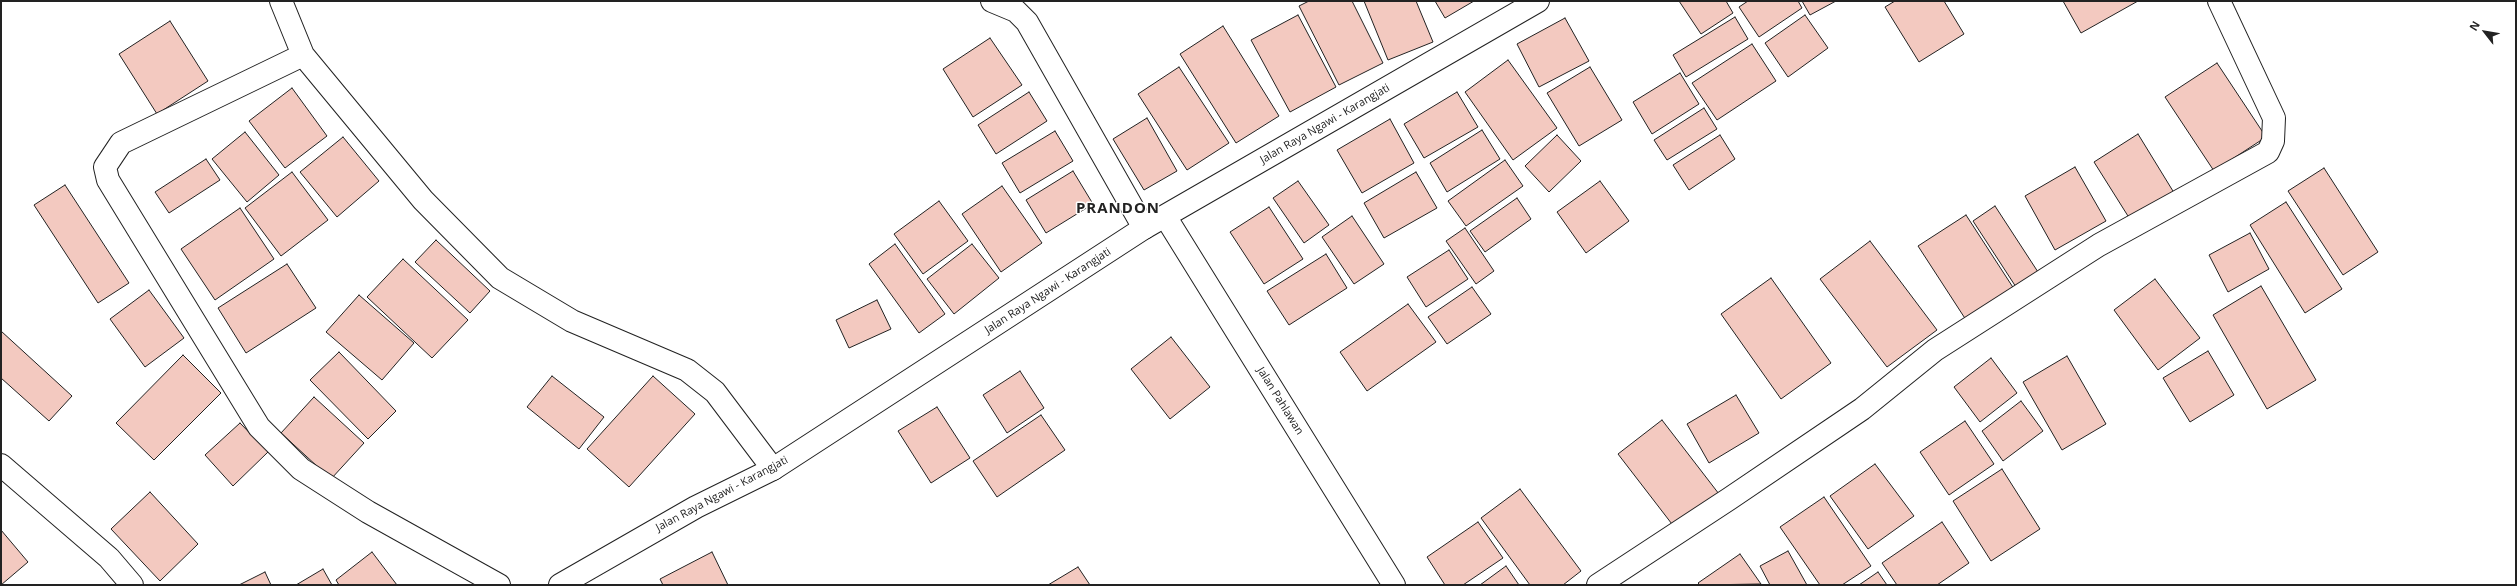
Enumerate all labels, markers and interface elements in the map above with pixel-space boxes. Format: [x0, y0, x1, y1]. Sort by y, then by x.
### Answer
north arrow [2465, 12, 2505, 52]
text: N [2466, 18, 2483, 33]
street label: Jalan Raya Ngawi - Karangjati [1258, 81, 1392, 167]
district label: PRANDON [1076, 200, 1160, 218]
street label: Jalan Raya Ngawi - Karangjati [983, 245, 1113, 337]
street label: Jalan Pahlawan [1254, 365, 1306, 437]
street label: Jalan Raya Ngawi - Karangjati [654, 454, 790, 534]

